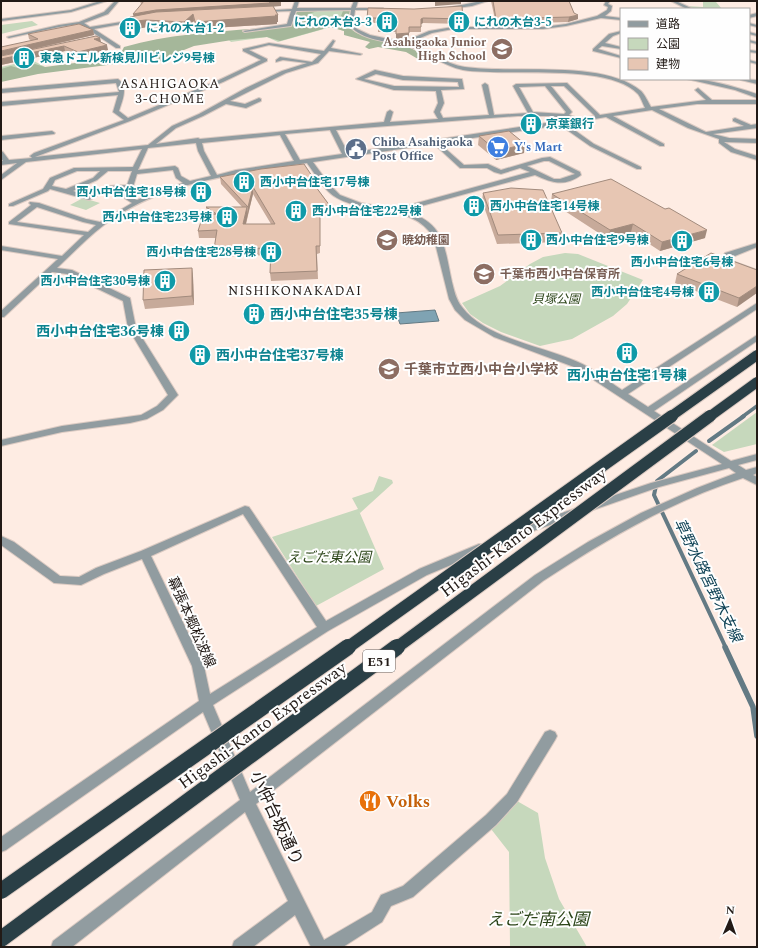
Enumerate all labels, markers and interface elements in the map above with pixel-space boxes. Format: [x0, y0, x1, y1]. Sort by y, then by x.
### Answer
legend [620, 8, 750, 80]
building icon: にれの木台3-3 [374, 9, 400, 35]
building icon: にれの木台3-5 [446, 9, 472, 35]
place label: にれの木台3-3 [294, 13, 372, 32]
place label: にれの木台3-5 [474, 13, 552, 32]
building icon: にれの木台1-2 [117, 15, 143, 41]
text: 道路 [656, 15, 680, 34]
place label: にれの木台1-2 [146, 19, 224, 38]
place label: Asahigaoka Junior High School [383, 33, 487, 66]
text: 公園 [656, 35, 680, 54]
school or university icon: Asahigaoka Junior High School [489, 36, 515, 62]
building icon: 東急ドエル新検見川ビレジ9号棟 [11, 45, 37, 71]
place label: 東急ドエル新検見川ビレジ9号棟 [40, 49, 215, 68]
text: 建物 [656, 55, 680, 74]
district label: ASAHIGAOKA 3-CHOME [120, 74, 220, 109]
building icon: 京葉銀行 [518, 111, 544, 137]
place label: 京葉銀行 [546, 115, 594, 134]
place label: Chiba Asahigaoka Post Office [372, 133, 473, 166]
supermarket icon: Y's Mart [485, 134, 511, 160]
public building icon: Chiba Asahigaoka Post Office [343, 136, 369, 162]
place label: Y's Mart [514, 138, 563, 157]
building icon: 西小中台住宅17号棟 [231, 169, 257, 195]
place label: 西小中台住宅17号棟 [260, 173, 369, 192]
building icon: 西小中台住宅18号棟 [188, 179, 214, 205]
place label: 西小中台住宅18号棟 [77, 183, 186, 202]
building icon: 西小中台住宅14号棟 [461, 193, 487, 219]
place label: 西小中台住宅14号棟 [490, 197, 599, 216]
building icon: 西小中台住宅22号棟 [283, 198, 309, 224]
place label: 西小中台住宅22号棟 [312, 202, 421, 221]
building icon: 西小中台住宅23号棟 [214, 204, 240, 230]
place label: 西小中台住宅23号棟 [103, 208, 212, 227]
school or university icon: 暁幼稚園 [374, 227, 400, 253]
building icon: 西小中台住宅9号棟 [518, 227, 544, 253]
building icon: 西小中台住宅6号棟 [669, 228, 695, 254]
place label: 暁幼稚園 [402, 231, 450, 250]
place label: 西小中台住宅9号棟 [546, 231, 649, 250]
building icon: 西小中台住宅28号棟 [258, 239, 284, 265]
place label: 西小中台住宅28号棟 [147, 243, 256, 262]
place label: 西小中台住宅6号棟 [631, 253, 733, 272]
school or university icon: 千葉市西小中台保育所 [471, 261, 497, 287]
place label: 千葉市西小中台保育所 [500, 265, 620, 284]
building icon: 西小中台住宅30号棟 [152, 268, 178, 294]
place label: 西小中台住宅30号棟 [41, 272, 150, 291]
building icon: 西小中台住宅4号棟 [696, 279, 722, 305]
district label: NISHIKONAKADAI [228, 281, 362, 301]
place label: 西小中台住宅4号棟 [591, 283, 694, 302]
park label: 貝塚公園 [532, 290, 582, 309]
building icon: 西小中台住宅35号棟 [241, 301, 267, 327]
place label: 西小中台住宅35号棟 [270, 304, 398, 325]
building icon: 西小中台住宅36号棟 [166, 318, 192, 344]
place label: 西小中台住宅36号棟 [36, 321, 164, 342]
building icon: 西小中台住宅1号棟 [614, 340, 640, 366]
building icon: 西小中台住宅37号棟 [187, 342, 213, 368]
place label: 西小中台住宅37号棟 [216, 345, 344, 366]
school or university icon: 千葉市立西小中台小学校 [376, 356, 402, 382]
place label: 千葉市立西小中台小学校 [404, 359, 558, 380]
place label: 西小中台住宅1号棟 [567, 365, 687, 386]
street label: Higashi-Kanto Expressway [435, 461, 613, 604]
water label: 草野水路宮野木支線 [668, 515, 748, 648]
park label: えごだ東公園 [287, 547, 373, 568]
street label: 幕張本郷松波線 [162, 573, 221, 671]
road number: E51 [363, 650, 395, 672]
street label: Higashi-Kanto Expressway [173, 655, 353, 796]
street label: 小仲台坂通り [243, 767, 309, 870]
restaurant icon: Volks [357, 788, 383, 814]
place label: Volks [386, 789, 430, 815]
north arrow [710, 900, 750, 940]
text: N [726, 902, 735, 919]
park label: えごだ南公園 [487, 907, 591, 933]

